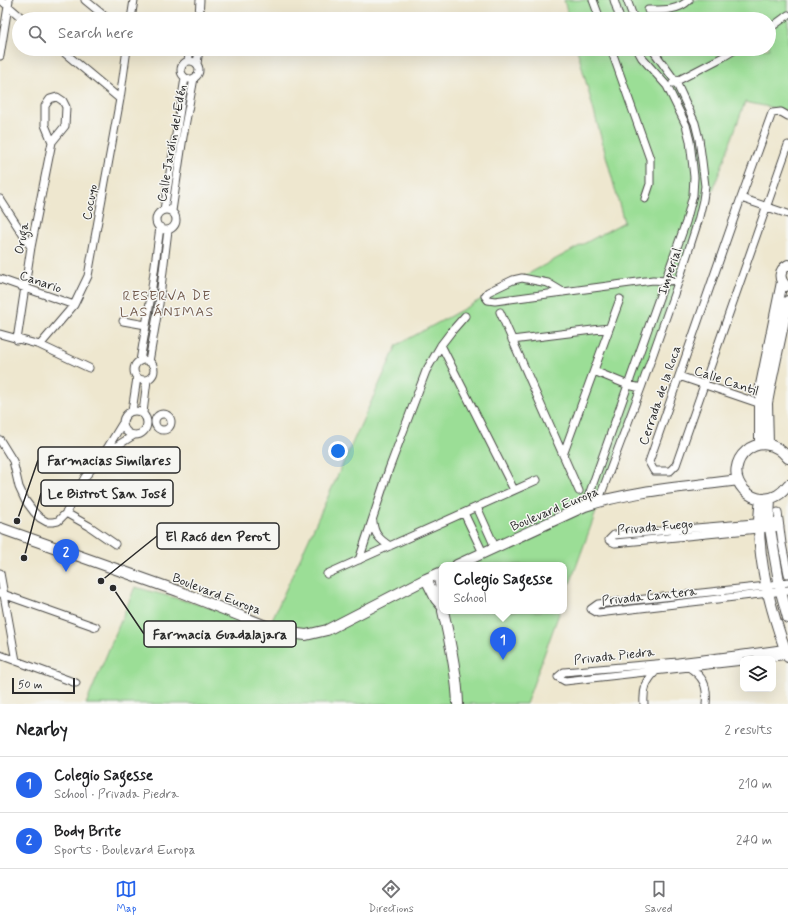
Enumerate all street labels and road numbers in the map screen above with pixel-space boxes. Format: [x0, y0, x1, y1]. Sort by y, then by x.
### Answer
street label: Calle Jardín del Edén [154, 83, 191, 203]
street label: Cocuyo [79, 183, 102, 222]
street label: Oruga [11, 221, 36, 256]
street label: Imperial [655, 246, 686, 297]
street label: Canario [17, 267, 64, 298]
street label: Cerrada de la Roca [635, 343, 686, 448]
street label: Calle Cantil [692, 362, 761, 400]
street label: Boulevard Europa [508, 483, 601, 536]
street label: Privada Fuego [617, 516, 694, 540]
street label: Boulevard Europa [170, 570, 264, 619]
street label: Privada Cantera [601, 583, 698, 610]
street label: Privada Piedra [573, 644, 656, 669]

